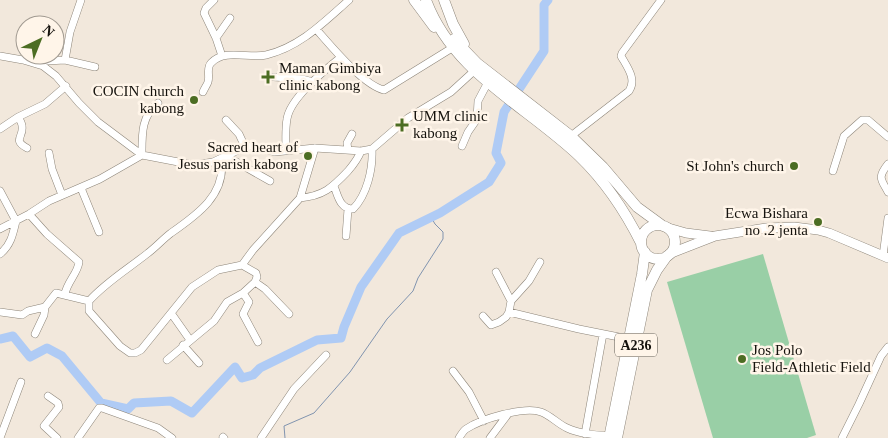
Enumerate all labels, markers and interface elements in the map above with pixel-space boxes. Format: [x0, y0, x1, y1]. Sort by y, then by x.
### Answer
north arrow [15, 15, 65, 65]
text: N [40, 22, 57, 40]
place label: Maman Gimbiya clinic kabong [279, 60, 381, 93]
marker: Maman Gimbiya clinic kabong [261, 70, 275, 84]
place label: COCIN church kabong [93, 83, 184, 116]
marker: COCIN church kabong [188, 94, 200, 106]
place label: UMM clinic kabong [413, 108, 488, 141]
marker: UMM clinic kabong [395, 118, 409, 132]
place label: Sacred heart of Jesus parish kabong [178, 139, 298, 172]
marker: Sacred heart of Jesus parish kabong [302, 150, 314, 162]
place label: St John's church [686, 158, 784, 174]
marker: St John's church [788, 160, 800, 172]
place label: Ecwa Bishara no .2 jenta [725, 205, 808, 238]
marker: Ecwa Bishara no .2 jenta [812, 216, 824, 228]
road number: A236 [615, 334, 657, 356]
place label: Jos Polo Field-Athletic Field [752, 342, 871, 375]
marker: Jos Polo Field-Athletic Field [736, 353, 748, 365]

